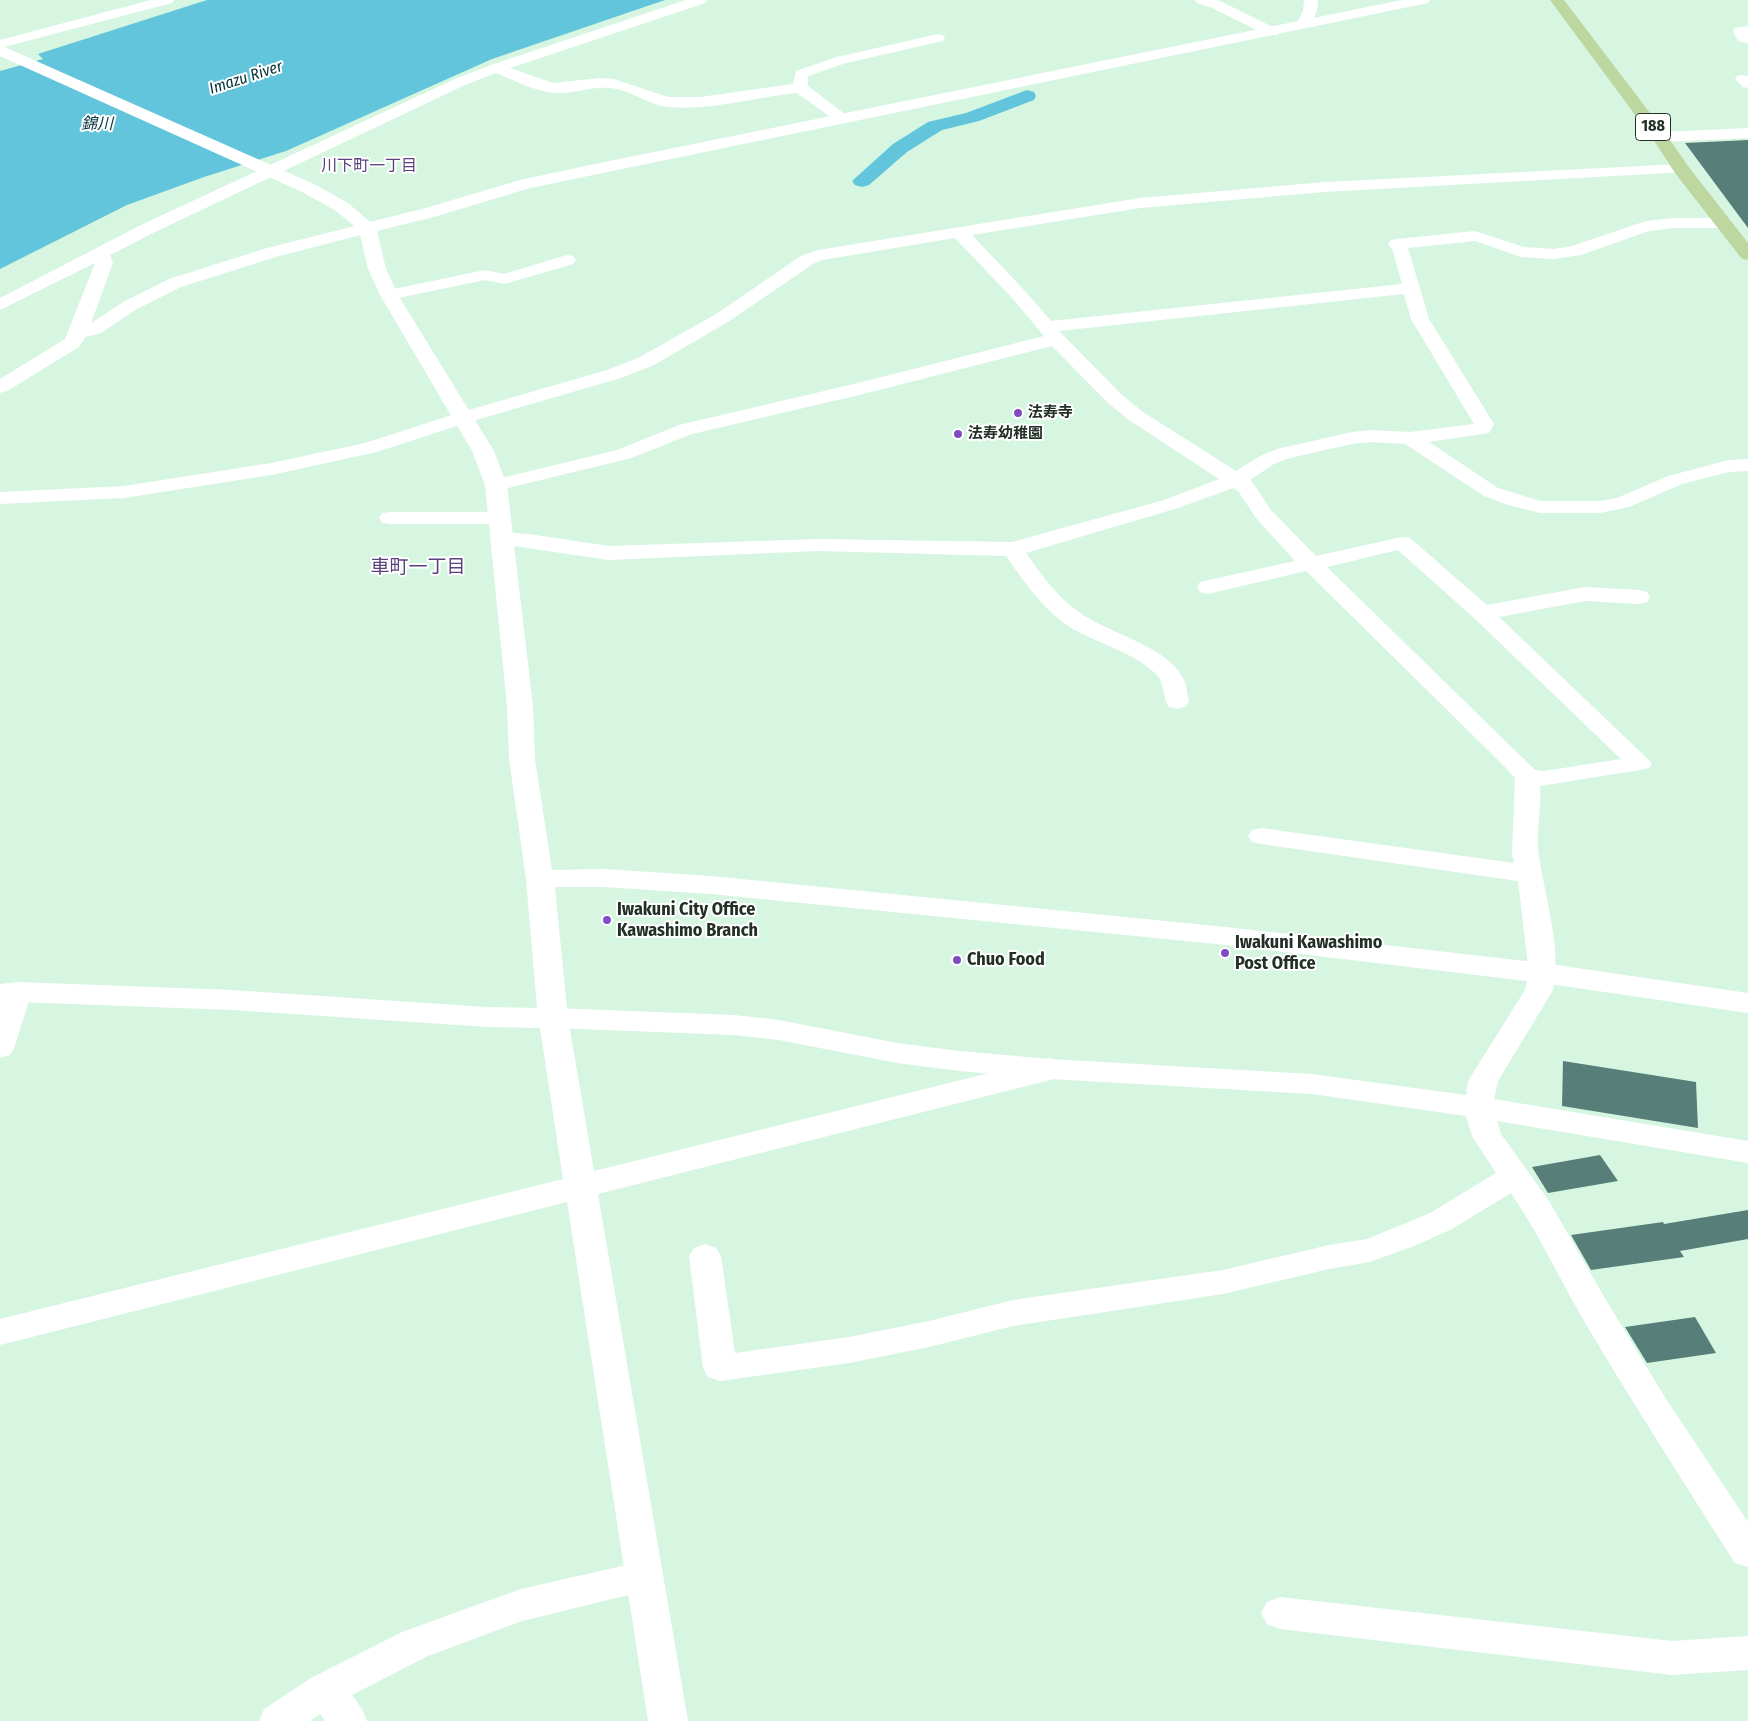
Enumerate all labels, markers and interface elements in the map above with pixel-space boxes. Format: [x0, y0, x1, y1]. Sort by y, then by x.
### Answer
water label: Imazu River [207, 57, 285, 99]
road number: 188 [1636, 114, 1670, 140]
water label: 錦川 [81, 115, 113, 135]
district label: 川下町一丁目 [321, 157, 417, 177]
place label: 法寿寺 [1028, 404, 1073, 422]
marker: 法寿寺 [1012, 407, 1024, 419]
place label: 法寿幼稚園 [968, 425, 1043, 443]
marker: 法寿幼稚園 [952, 428, 964, 440]
district label: 車町一丁目 [371, 557, 465, 579]
place label: Iwakuni City Office Kawashimo Branch [617, 899, 758, 942]
marker: Iwakuni City Office Kawashimo Branch [601, 914, 613, 926]
place label: Iwakuni Kawashimo Post Office [1235, 932, 1382, 974]
marker: Iwakuni Kawashimo Post Office [1219, 947, 1231, 959]
place label: Chuo Food [967, 949, 1045, 971]
marker: Chuo Food [951, 954, 963, 966]

